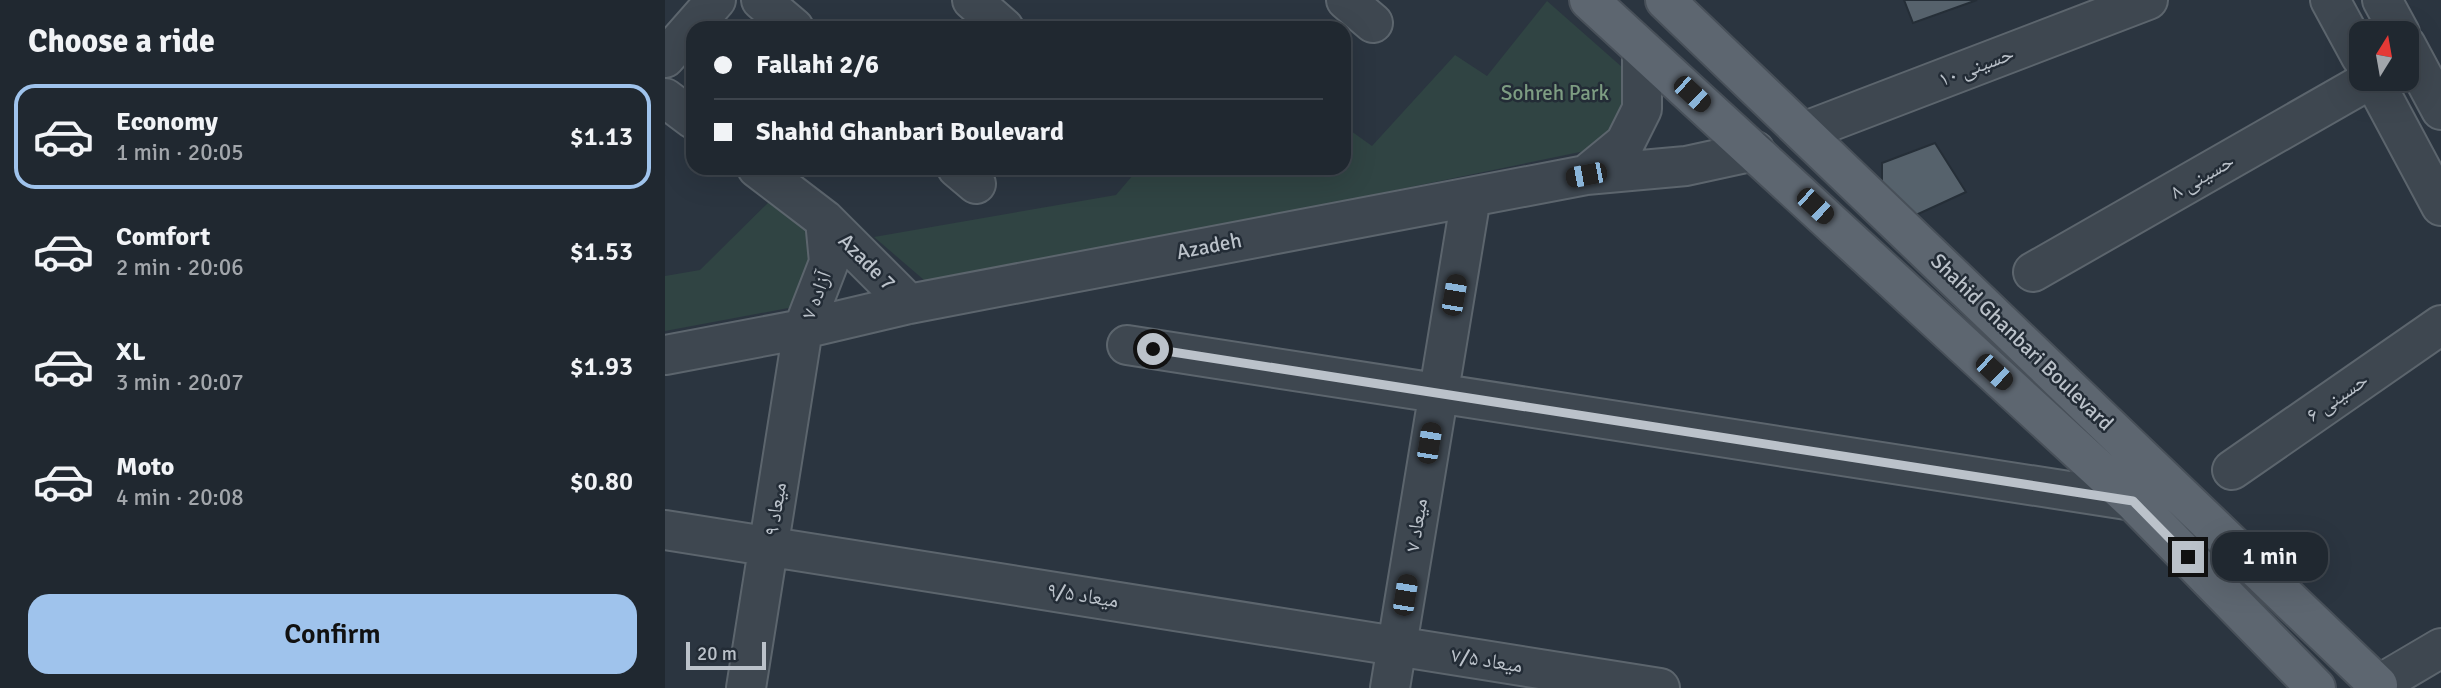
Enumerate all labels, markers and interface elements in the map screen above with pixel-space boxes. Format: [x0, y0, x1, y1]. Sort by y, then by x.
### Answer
north arrow [2349, 21, 2419, 91]
map controls [2349, 21, 2419, 91]
text: Choose a ride [28, 22, 215, 61]
street label: حسینی ۱۰ [1935, 40, 2017, 92]
text: Fallahi 2/6 [756, 49, 879, 81]
car [1670, 72, 1715, 116]
park label: Sohreh Park [1501, 80, 1610, 106]
icon: car [32, 105, 95, 168]
text: Economy [116, 106, 218, 138]
text: Shahid Ghanbari Boulevard [756, 116, 1064, 148]
text: $1.13 [570, 121, 633, 153]
text: 1 min · 20:05 [116, 138, 244, 167]
street label: حسینی ۸ [2165, 147, 2239, 205]
car [1564, 161, 1609, 189]
car [1793, 184, 1838, 228]
icon: car [32, 220, 95, 283]
text: Comfort [116, 221, 210, 253]
street label: Azadeh [1174, 227, 1244, 265]
street label: Azade 7 [833, 228, 901, 296]
text: $1.53 [570, 236, 633, 268]
street label: Shahid Ghanbari Boulevard [1925, 248, 2119, 436]
text: 2 min · 20:06 [116, 253, 244, 282]
street label: آزاده ۷ [795, 267, 837, 323]
car [1441, 272, 1468, 318]
route start [1137, 333, 1169, 365]
icon: car [32, 335, 95, 398]
text: XL [116, 336, 146, 368]
car [1972, 350, 2017, 394]
text: $1.93 [570, 351, 633, 383]
street label: حسینی ۶ [2301, 366, 2373, 428]
text: 3 min · 20:07 [116, 368, 244, 397]
car [1416, 421, 1443, 465]
icon: car [32, 450, 95, 513]
text: Moto [116, 451, 174, 483]
text: $0.80 [570, 466, 633, 498]
street label: میعاد ۹ [758, 480, 792, 538]
text: 4 min · 20:08 [116, 483, 244, 512]
street label: میعاد ۷ [1399, 496, 1433, 554]
callout: 1 min [2213, 532, 2328, 582]
route end [2172, 541, 2204, 573]
text: 1 min [2242, 542, 2298, 571]
car [1392, 573, 1419, 617]
street label: میعاد ۹/۵ [1045, 577, 1121, 613]
button: Confirm [28, 594, 637, 674]
scale bar [686, 639, 767, 671]
text: 20 m [697, 642, 737, 666]
street label: میعاد ۷/۵ [1449, 642, 1525, 678]

